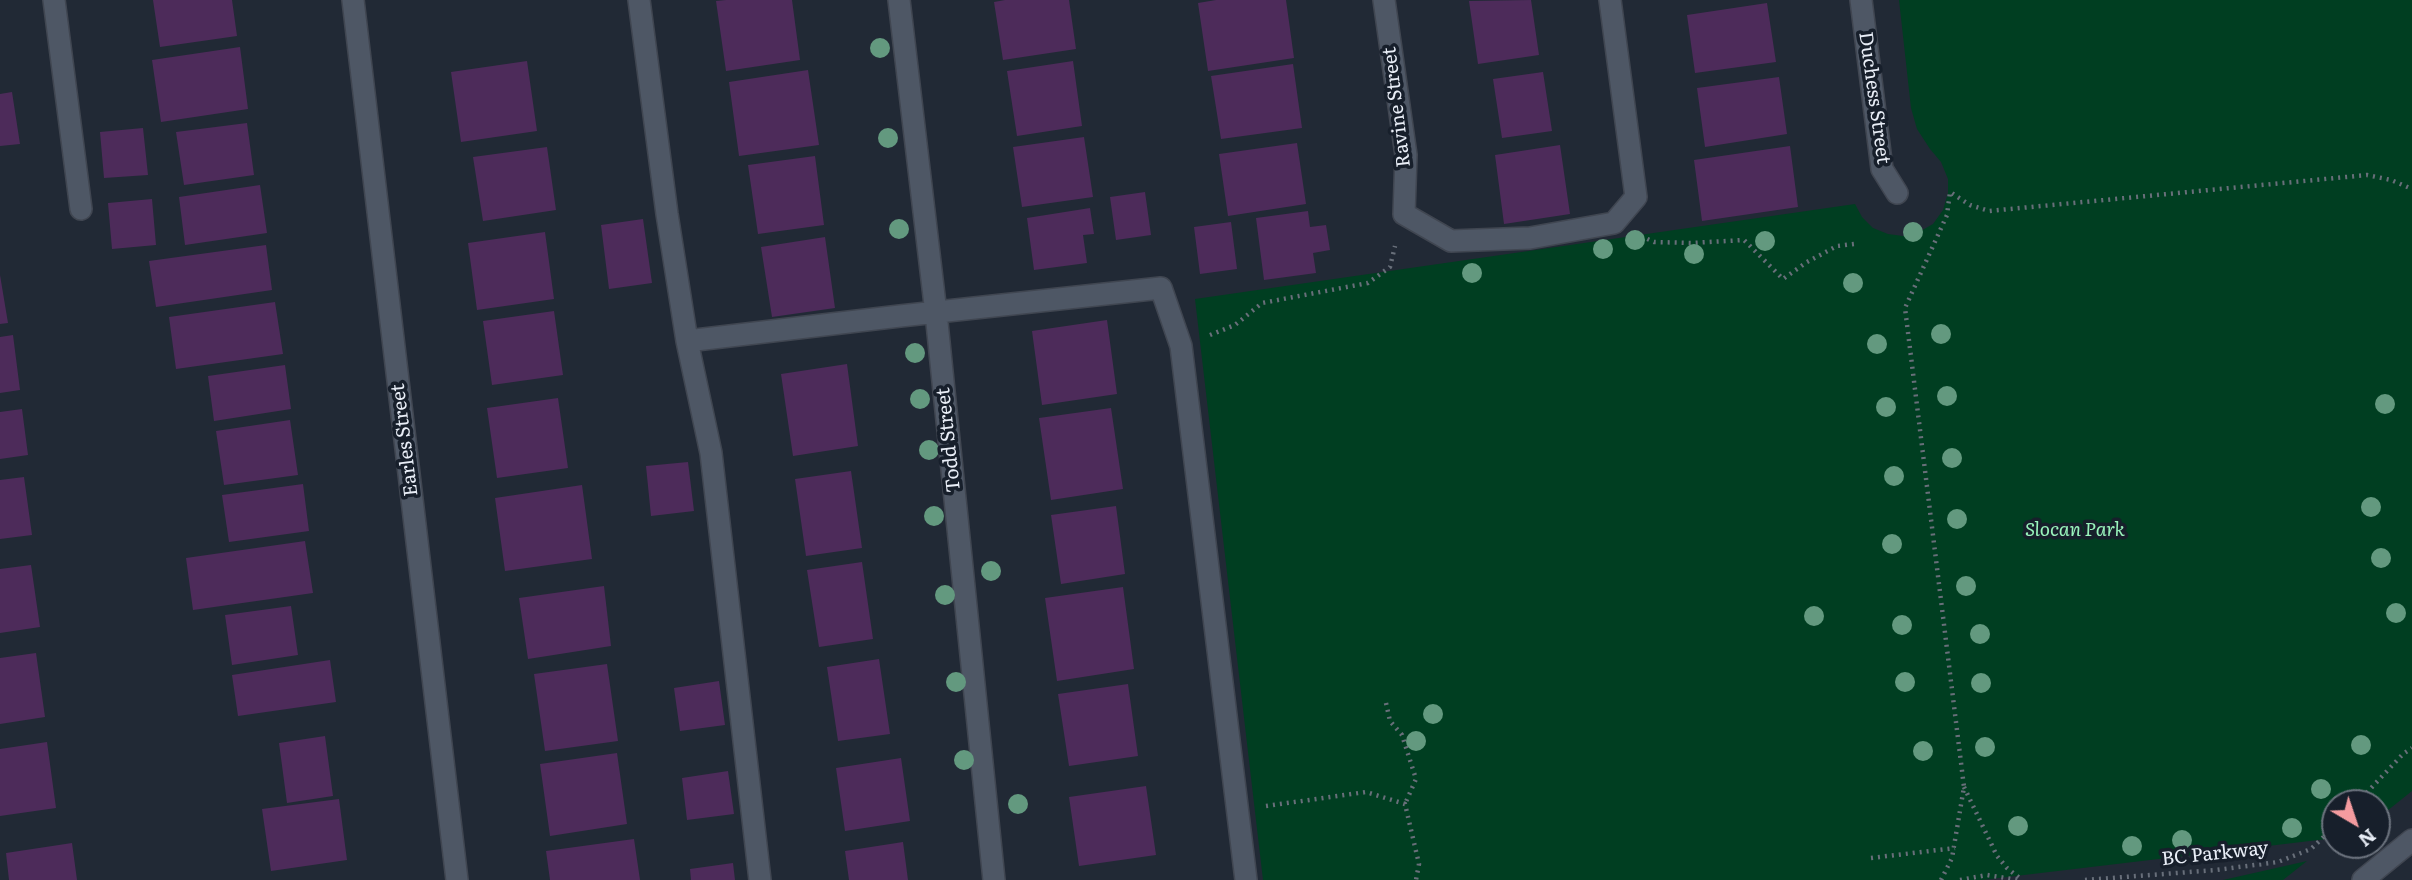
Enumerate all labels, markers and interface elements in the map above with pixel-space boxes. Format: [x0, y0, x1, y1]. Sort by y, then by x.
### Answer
street label: Duchess Street [1853, 30, 1895, 166]
street label: Ravine Street [1378, 46, 1416, 168]
street label: Earles Street [387, 382, 423, 498]
street label: Todd Street [932, 387, 966, 493]
park label: Slocan Park [2025, 519, 2125, 541]
north arrow [2321, 789, 2391, 859]
text: N [2353, 823, 2383, 855]
street label: BC Parkway [2160, 837, 2270, 871]

